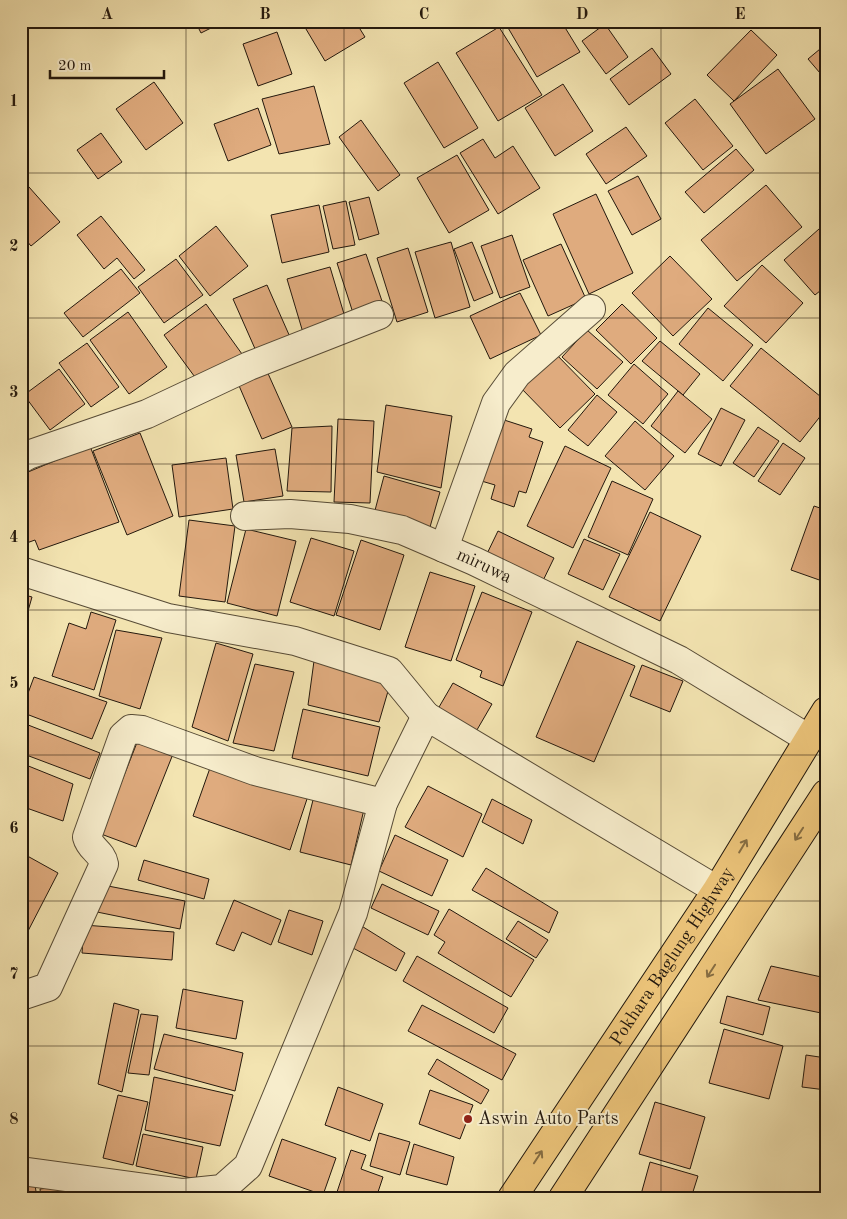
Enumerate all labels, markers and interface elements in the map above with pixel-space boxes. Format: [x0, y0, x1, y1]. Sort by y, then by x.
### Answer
text: A [101, 7, 113, 23]
text: B [259, 7, 271, 23]
text: C [419, 7, 429, 23]
text: D [576, 7, 588, 23]
text: E [734, 7, 746, 23]
scale bar [50, 48, 164, 80]
text: 20 m [58, 59, 92, 74]
text: 1 [9, 94, 19, 110]
text: 2 [9, 239, 19, 255]
text: 3 [9, 385, 19, 401]
text: 4 [9, 530, 19, 546]
street label: miruwa [454, 546, 514, 587]
text: 5 [9, 676, 19, 692]
text: 6 [9, 821, 19, 837]
one-way arrow [794, 827, 804, 841]
one-way arrow [739, 839, 749, 853]
street label: Pokhara Baglung Highway [607, 864, 738, 1049]
one-way arrow [705, 963, 715, 977]
text: 7 [9, 967, 19, 983]
place label: Aswin Auto Parts [478, 1110, 619, 1128]
text: 8 [9, 1112, 19, 1128]
marker: Aswin Auto Parts [462, 1113, 474, 1125]
one-way arrow [533, 1150, 544, 1164]

